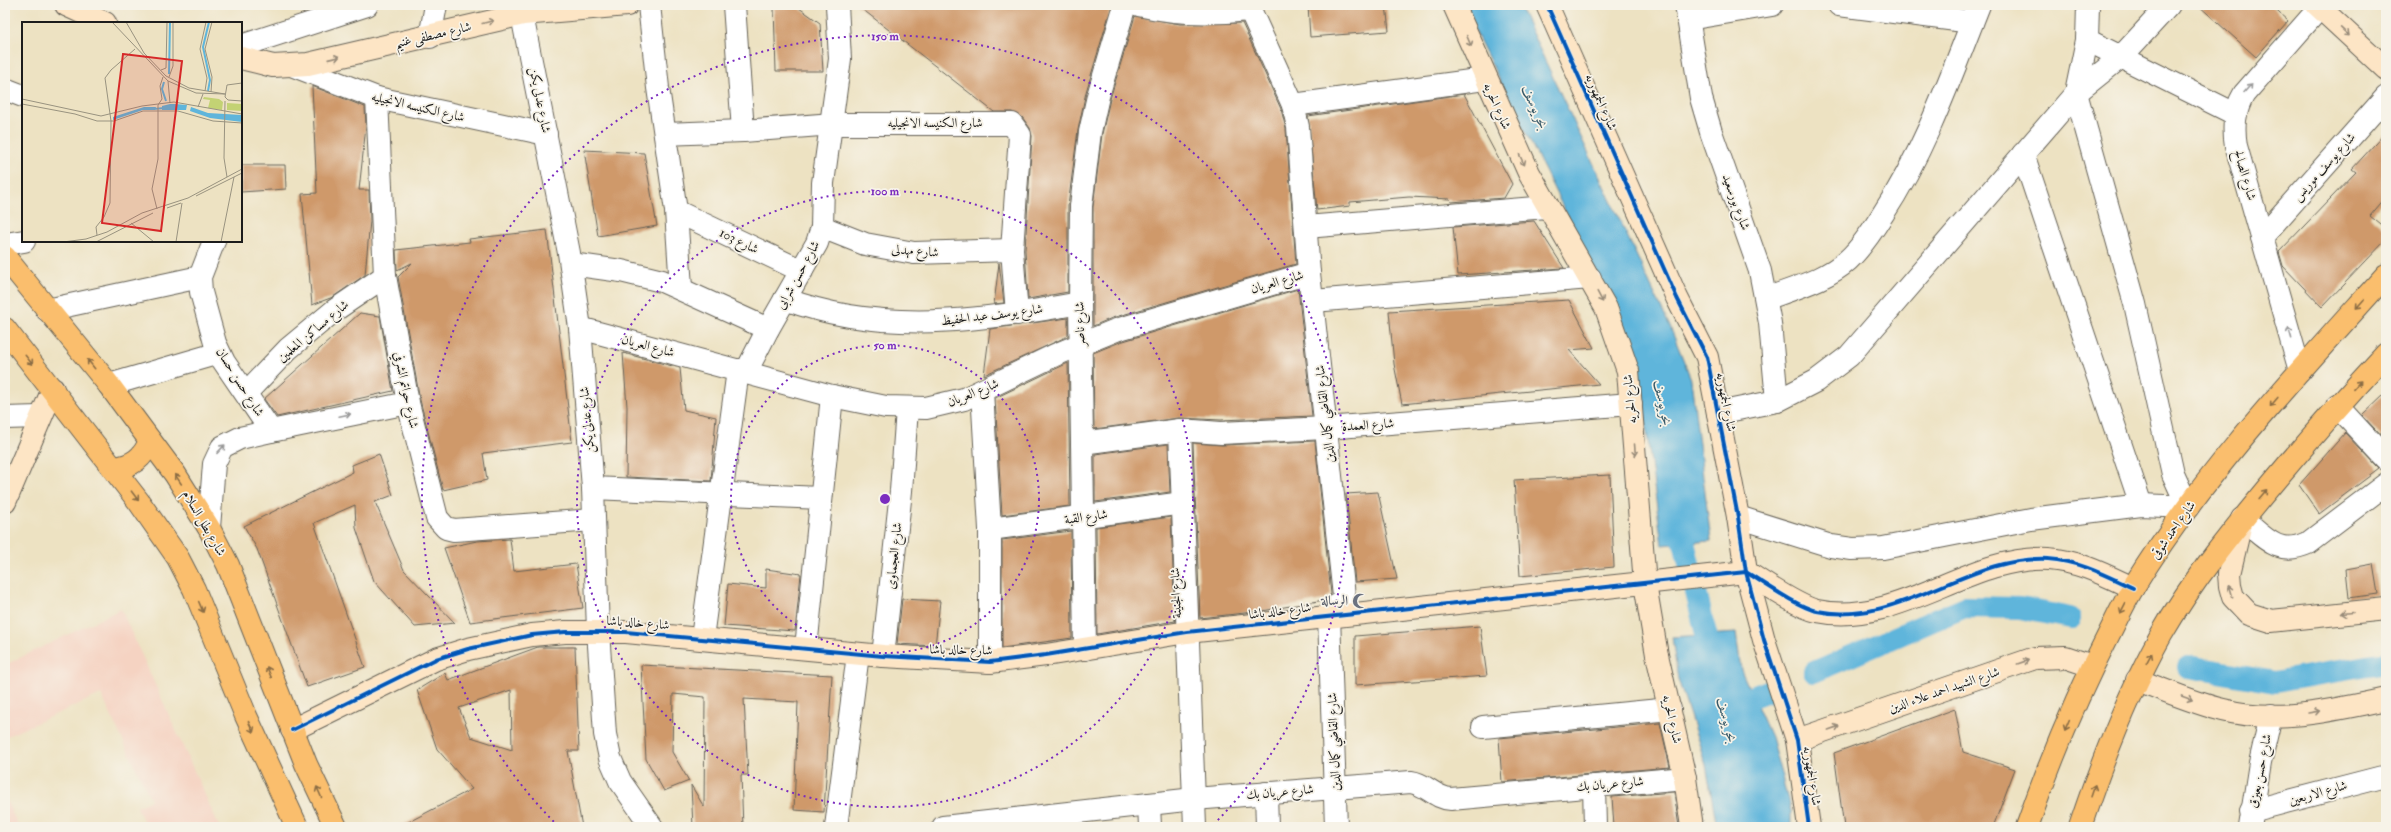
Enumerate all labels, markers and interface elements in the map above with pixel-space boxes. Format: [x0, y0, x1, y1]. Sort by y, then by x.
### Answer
street label: شارع مصطفى غنيم [393, 18, 474, 56]
one-way arrow [481, 18, 494, 25]
inset map [22, 22, 242, 242]
one-way arrow [2340, 27, 2350, 36]
text: 150 m [871, 29, 899, 44]
one-way arrow [1466, 35, 1474, 47]
one-way arrow [327, 54, 340, 62]
street label: شارع عدلى يكن [523, 66, 554, 135]
street label: شارع الجمهوريه [1579, 71, 1621, 134]
street label: شارع الحريه [1477, 80, 1514, 133]
water label: بحر يوسف [1518, 82, 1552, 132]
one-way arrow [2244, 83, 2253, 94]
street label: شارع الكنيسه الانجيليه [369, 88, 466, 128]
street label: شارع الكنيسه الانجيليه [887, 115, 983, 134]
street label: شارع يوسف موريس [2289, 129, 2361, 207]
street label: شارع الصالح [2227, 148, 2260, 203]
one-way arrow [1519, 153, 1526, 165]
street label: شارع بورسعيد [1716, 172, 1754, 233]
text: 100 m [871, 184, 900, 199]
street label: شارع 103 [716, 225, 761, 260]
street label: شارع حسن شرابى [773, 238, 826, 314]
street label: شارع مهدلى [890, 241, 939, 264]
street label: شارع العريان [1249, 267, 1306, 300]
one-way arrow [1597, 291, 1605, 303]
street label: شارع مساكن المعلمين [274, 297, 354, 368]
one-way arrow [2356, 299, 2365, 309]
street label: شارع يوسف عبد الحفيظ [940, 301, 1044, 332]
street label: شارع ناصر [1072, 301, 1091, 349]
one-way arrow [2285, 327, 2293, 340]
street label: شارع العريان [619, 331, 676, 364]
text: 50 m [873, 338, 897, 353]
street label: شارع حسن حسان [210, 345, 268, 421]
street label: شارع حواتم الشرفي [387, 350, 422, 430]
one-way arrow [25, 354, 34, 365]
one-way arrow [87, 359, 96, 369]
street label: شارع القاضي كمال الدين [1312, 364, 1342, 464]
street label: شارع الجمهوريه [1709, 371, 1740, 434]
street label: شارع الحريه [1619, 373, 1644, 425]
street label: شارع العريان [945, 375, 1002, 413]
water label: بحر يوسف [1650, 379, 1676, 427]
one-way arrow [2352, 380, 2362, 390]
street label: شارع عدلى يكن [576, 386, 601, 454]
one-way arrow [2270, 397, 2279, 408]
one-way arrow [338, 411, 351, 419]
street label: شارع العمدة [1341, 415, 1395, 438]
one-way arrow [1631, 443, 1638, 456]
one-way arrow [217, 444, 226, 454]
one-way arrow [174, 474, 182, 485]
street label: شارع بطل السلام [176, 487, 229, 560]
one-way arrow [2259, 489, 2268, 499]
one-way arrow [131, 490, 139, 501]
centre of rings [878, 492, 892, 506]
street label: شارع احمد شوقى [2147, 498, 2201, 564]
street label: شارع القبة [1063, 506, 1109, 531]
street label: شارع العجماوى [883, 522, 908, 591]
street label: شارع الجنينة [1167, 567, 1188, 619]
one-way arrow [2227, 585, 2234, 598]
mosque icon: الرسالة [1351, 592, 1369, 610]
place label: الرسالة [1320, 593, 1348, 609]
street label: شارع خالد باشا [1248, 599, 1313, 626]
one-way arrow [198, 600, 205, 612]
one-way arrow [2118, 601, 2126, 613]
one-way arrow [2341, 609, 2354, 617]
street label: شارع خالد باشا [606, 613, 670, 636]
street label: شارع خالد باشا [929, 641, 993, 662]
one-way arrow [2146, 652, 2153, 664]
one-way arrow [2016, 658, 2028, 666]
street label: شارع الشهيد احمد علاء الدين [1886, 663, 2003, 719]
one-way arrow [265, 666, 272, 678]
street label: شارع القاضي كمال الدين [1324, 692, 1348, 792]
street label: شارع الحريه [1656, 693, 1685, 746]
water label: بحر يوسف [1713, 695, 1741, 745]
one-way arrow [2180, 695, 2192, 703]
one-way arrow [2307, 708, 2320, 716]
one-way arrow [2062, 719, 2070, 731]
one-way arrow [248, 721, 255, 733]
one-way arrow [1827, 723, 1839, 731]
street label: شارع حسن بعيزق [2245, 733, 2278, 810]
street label: شارع الجمهوريه [1796, 745, 1825, 807]
street label: شارع عريان بك [1576, 773, 1645, 798]
street label: شارع الاربعين [2287, 777, 2350, 812]
street label: شارع عريان بك [1246, 781, 1315, 806]
one-way arrow [2089, 784, 2097, 796]
one-way arrow [314, 786, 322, 798]

